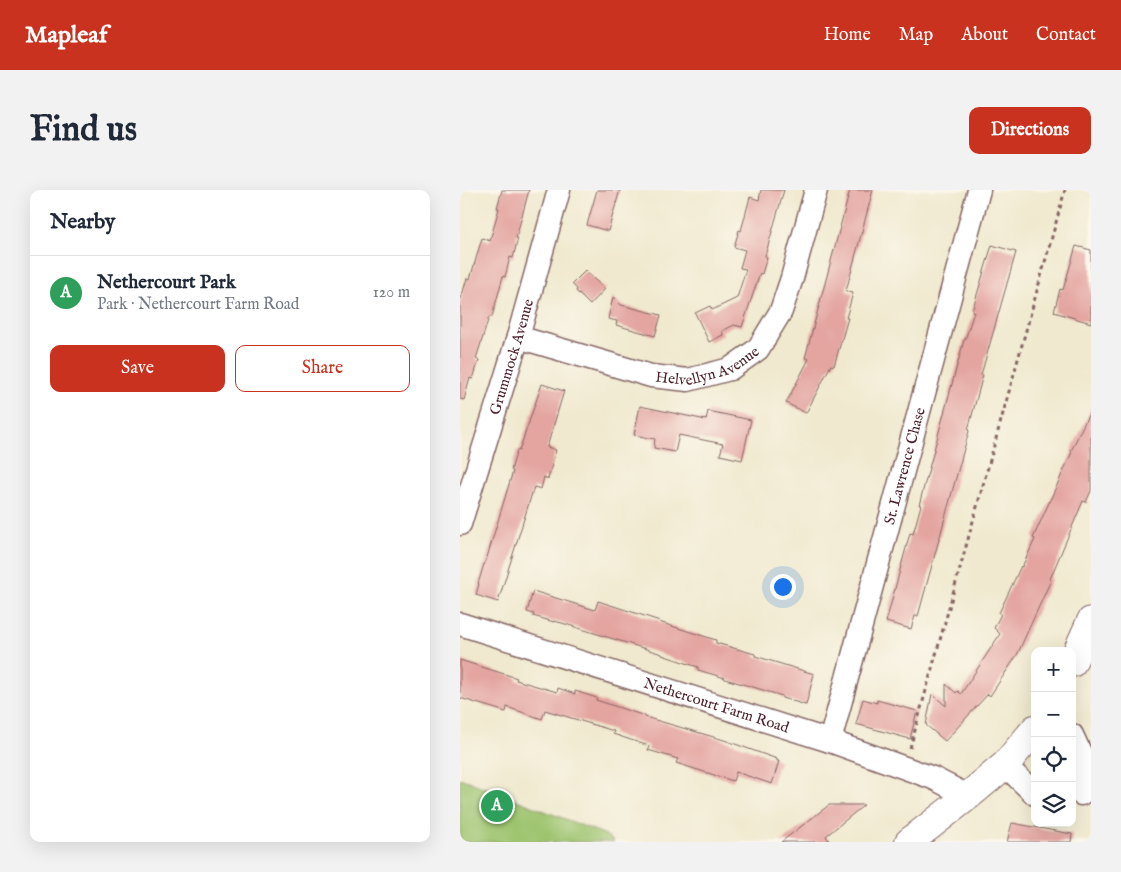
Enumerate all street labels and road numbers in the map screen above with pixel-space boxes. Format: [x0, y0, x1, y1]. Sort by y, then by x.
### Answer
street label: Grummock Avenue [485, 297, 538, 417]
street label: Helvellyn Avenue [655, 342, 763, 390]
street label: St. Lawrence Chase [879, 405, 929, 527]
street label: Nethercourt Farm Road [641, 673, 792, 737]

